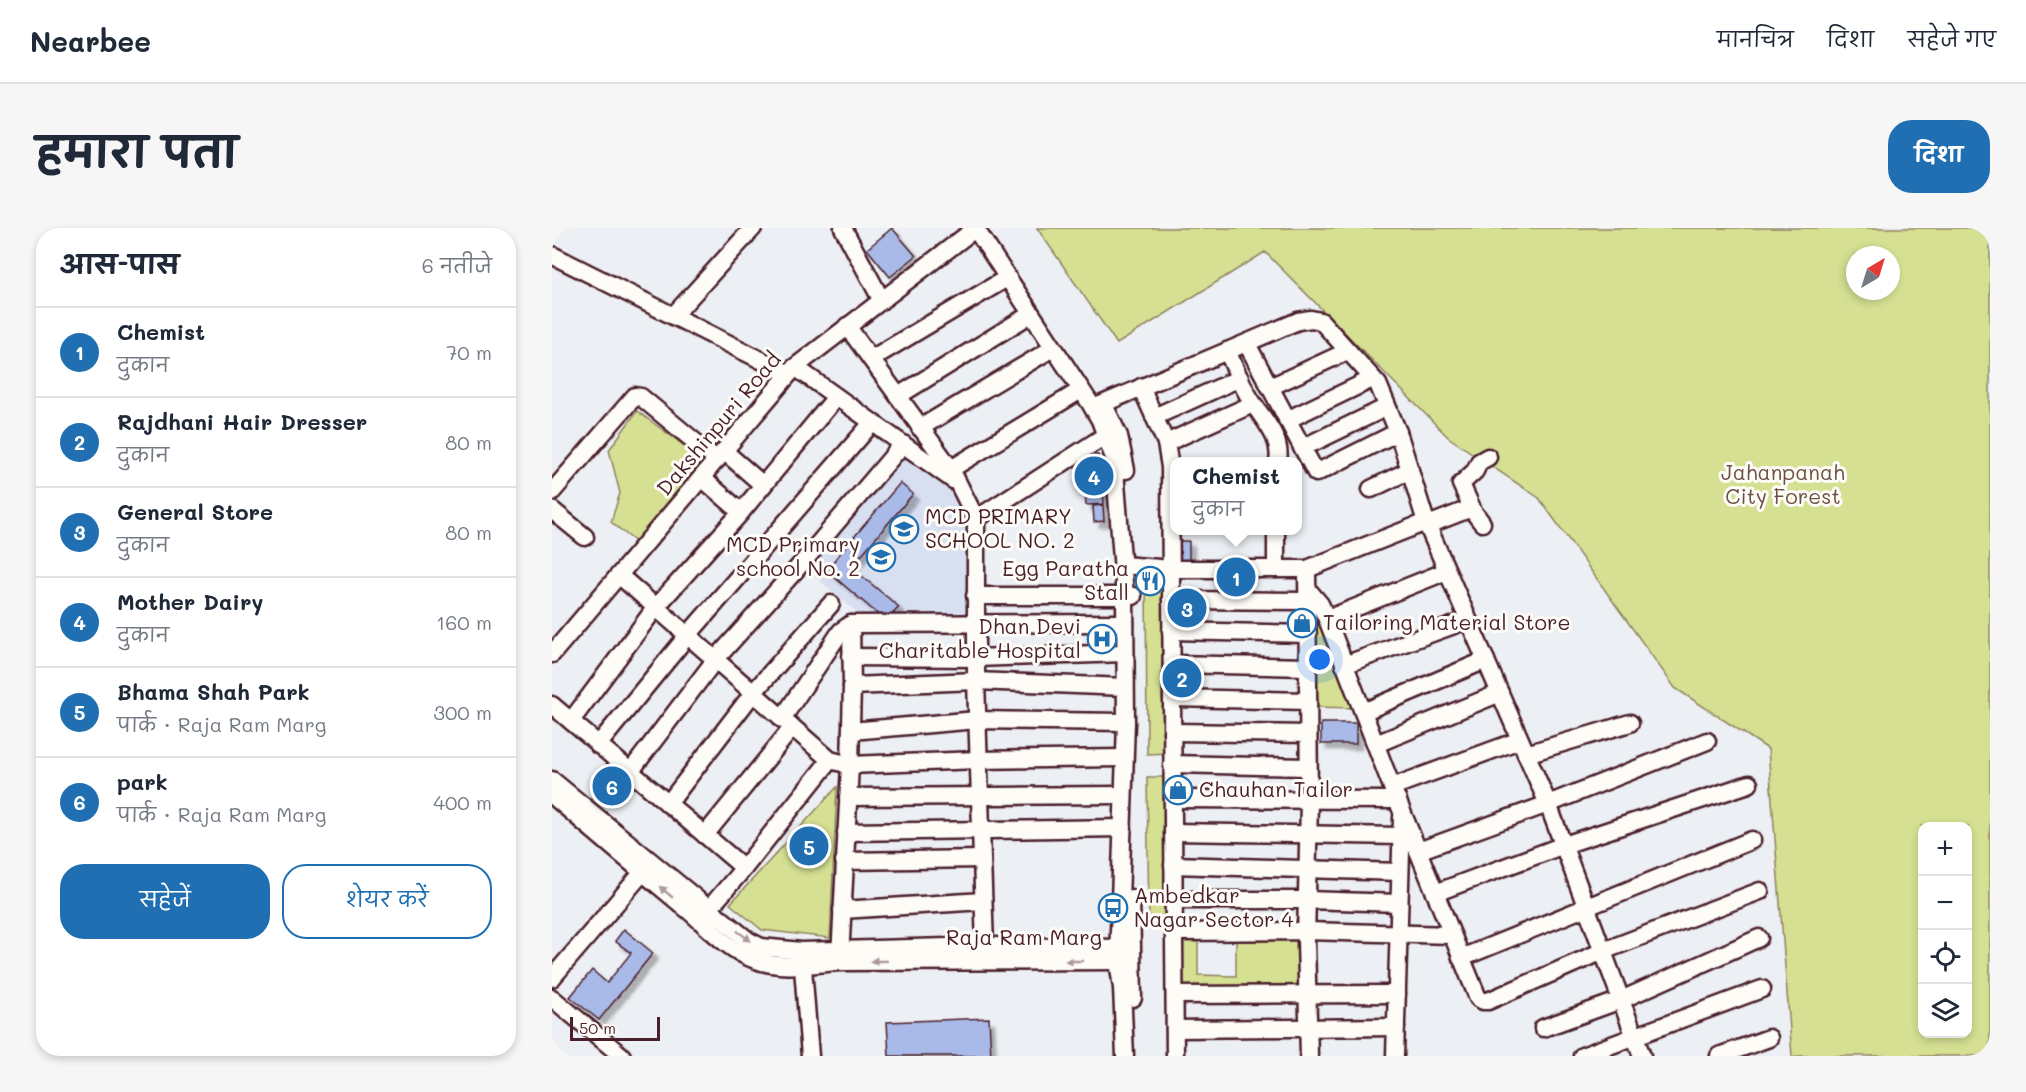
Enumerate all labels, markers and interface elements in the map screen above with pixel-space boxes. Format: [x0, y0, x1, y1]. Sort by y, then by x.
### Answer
text: Nearbee [30, 23, 151, 59]
text: मानचित्र [1717, 25, 1794, 52]
text: दिशा [1827, 25, 1874, 52]
text: सहेजे गए [1907, 25, 1996, 52]
button: दिशा [1888, 120, 1990, 193]
text: हमारा पता [36, 123, 238, 178]
north arrow [1846, 246, 1900, 300]
text: आस-पास [60, 247, 179, 281]
text: 6 नतीजे [422, 252, 492, 278]
text: Chemist [117, 317, 205, 346]
text: 1 [75, 339, 84, 365]
text: 70 m [446, 339, 492, 365]
street label: Dakshinpuri Road [650, 346, 786, 500]
text: दुकान [117, 351, 169, 377]
text: Rajdhani Hair Dresser [117, 407, 367, 436]
text: 2 [74, 429, 85, 455]
text: 80 m [445, 429, 492, 455]
text: दुकान [117, 441, 169, 467]
pin: 4 [1074, 454, 1114, 498]
popup [1170, 457, 1302, 535]
park label: Jahanpanah City Forest [1721, 458, 1845, 509]
text: Chemist [1192, 461, 1280, 490]
text: दुकान [1192, 495, 1244, 521]
text: General Store [117, 497, 273, 526]
place label: MCD PRIMARY SCHOOL NO. 2 [925, 502, 1075, 553]
school or university icon: MCD PRIMARY SCHOOL NO. 2 [888, 513, 920, 545]
text: 3 [74, 519, 86, 545]
text: 80 m [445, 519, 492, 545]
place label: MCD Primary school No. 2 [726, 530, 860, 581]
text: दुकान [117, 531, 169, 557]
school or university icon: MCD Primary school No. 2 [865, 541, 897, 573]
place label: Egg Paratha Stall [1002, 554, 1129, 605]
pin: 1 [1216, 554, 1256, 600]
restaurant icon: Egg Paratha Stall [1134, 565, 1166, 597]
pin: 3 [1168, 586, 1206, 631]
text: Mother Dairy [117, 587, 263, 616]
shop icon: Tailoring Material Store [1286, 607, 1318, 639]
place label: Tailoring Material Store [1323, 608, 1571, 635]
text: 4 [73, 609, 86, 635]
text: 160 m [436, 609, 492, 635]
place label: Dhan Devi Charitable Hospital [879, 612, 1081, 663]
text: दुकान [117, 621, 169, 647]
hospital icon: Dhan Devi Charitable Hospital [1086, 623, 1118, 655]
your location [1305, 645, 1334, 674]
pin: 2 [1162, 656, 1202, 700]
text: Bhama Shah Park [117, 677, 310, 706]
text: 5 [74, 699, 85, 725]
text: 300 m [433, 699, 492, 725]
text: पार्क · Raja Ram Marg [117, 711, 326, 737]
pin: 6 [592, 764, 632, 808]
text: park [117, 767, 168, 796]
shop icon: Chauhan Tailor [1162, 774, 1194, 806]
place label: Chauhan Tailor [1199, 775, 1353, 802]
text: 6 [73, 789, 86, 815]
text: 400 m [433, 789, 492, 815]
text: पार्क · Raja Ram Marg [117, 801, 326, 827]
map controls [1918, 822, 1972, 1038]
button: + [1918, 822, 1972, 876]
pin: 5 [790, 824, 828, 868]
button: सहेजें [60, 864, 270, 939]
button: शेयर करें [282, 864, 492, 939]
button: − [1918, 876, 1972, 930]
place label: Ambedkar Nagar Sector 4 [1134, 881, 1294, 932]
one-way arrow [659, 886, 674, 899]
bus stop icon: Ambedkar Nagar Sector 4 [1097, 892, 1129, 924]
street label: Raja Ram Marg [946, 923, 1102, 950]
one-way arrow [735, 930, 751, 942]
button: locate [1918, 930, 1972, 984]
one-way arrow [869, 956, 888, 966]
one-way arrow [1064, 956, 1083, 966]
button: layers [1918, 984, 1972, 1038]
scale bar [570, 1014, 660, 1042]
text: 50 m [579, 1017, 616, 1038]

